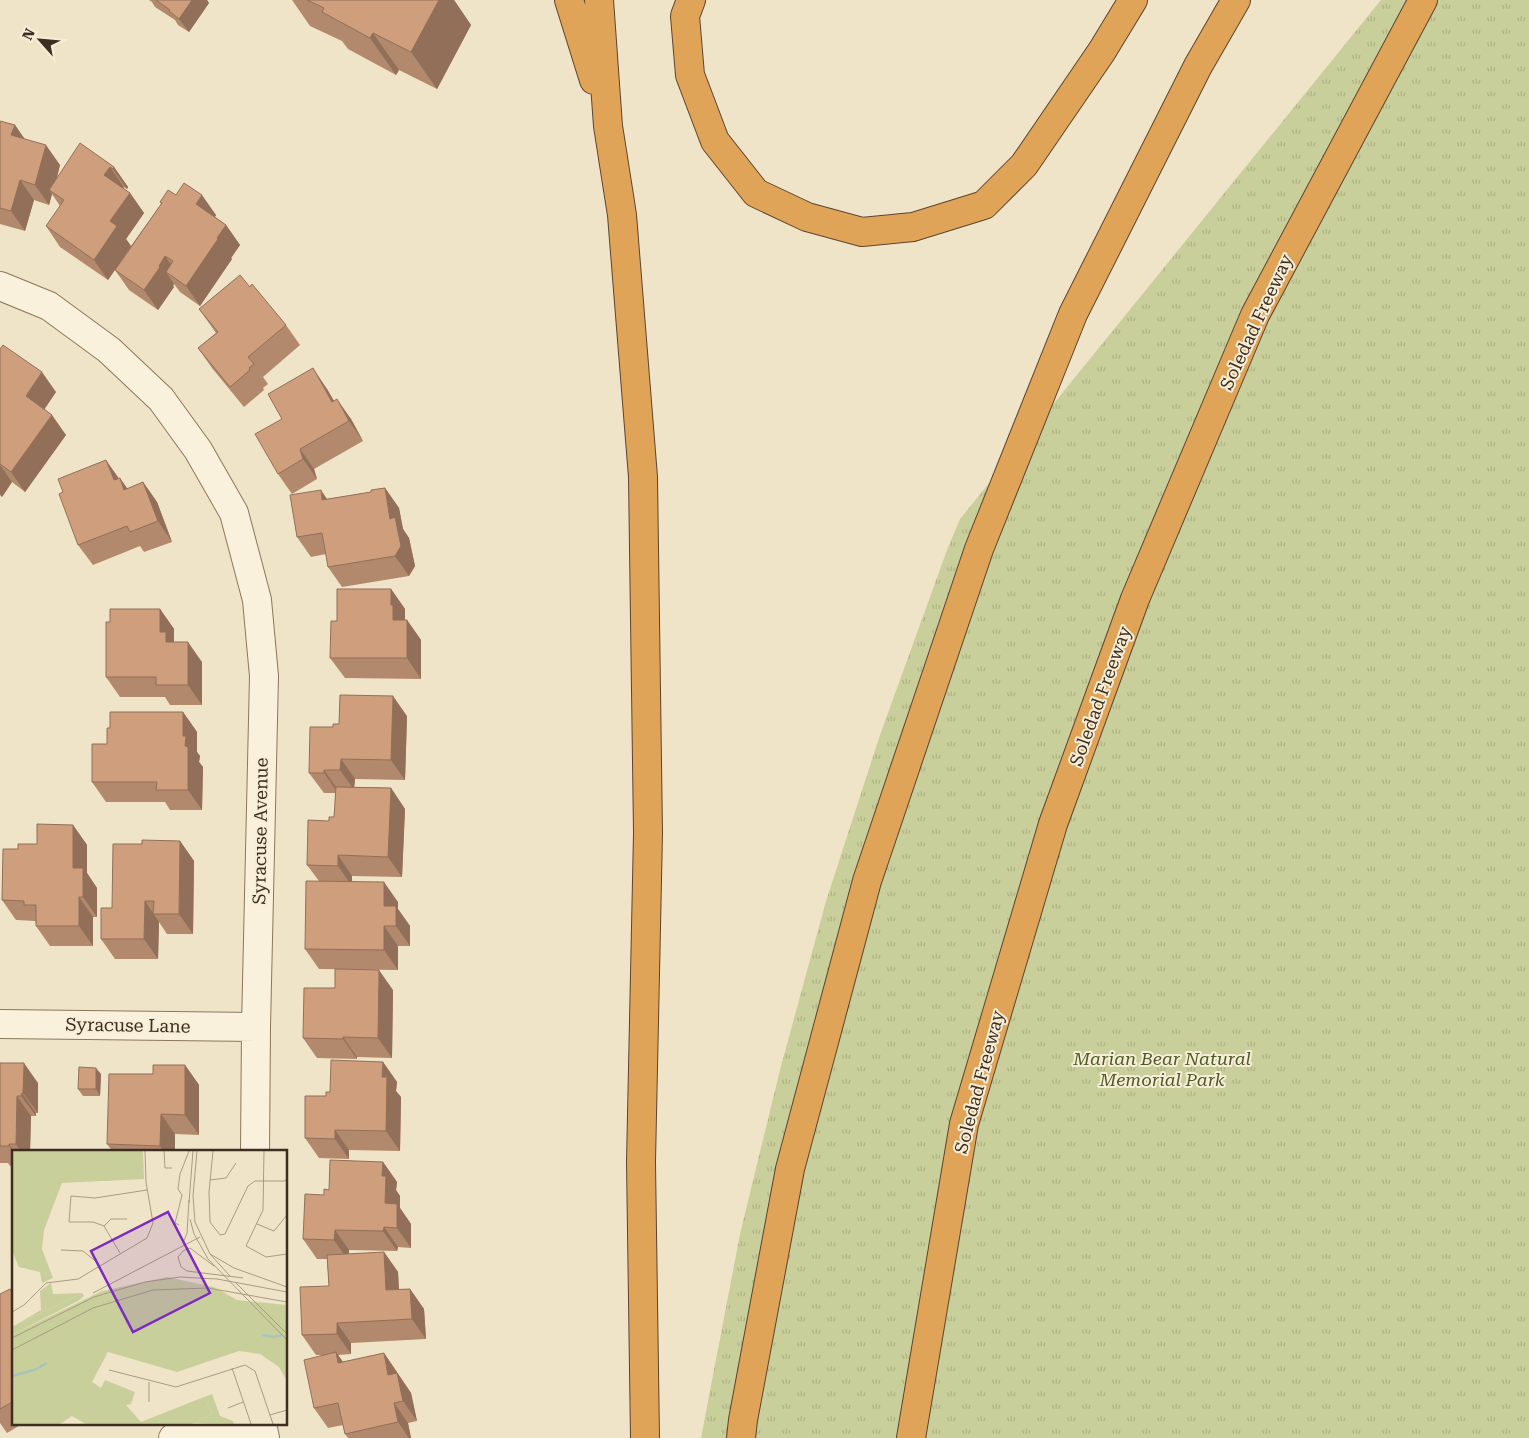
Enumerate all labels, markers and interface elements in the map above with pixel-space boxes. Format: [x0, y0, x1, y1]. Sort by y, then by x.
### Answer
north arrow [15, 15, 65, 65]
text: N [19, 25, 38, 43]
street label: Soledad Freeway [1215, 250, 1297, 393]
street label: Soledad Freeway [1065, 623, 1135, 769]
street label: Syracuse Avenue [248, 757, 272, 905]
street label: Soledad Freeway [950, 1008, 1008, 1156]
street label: Syracuse Lane [65, 1013, 191, 1037]
park label: Marian Bear Natural Memorial Park [1072, 1048, 1251, 1090]
inset map [12, 1150, 288, 1426]

